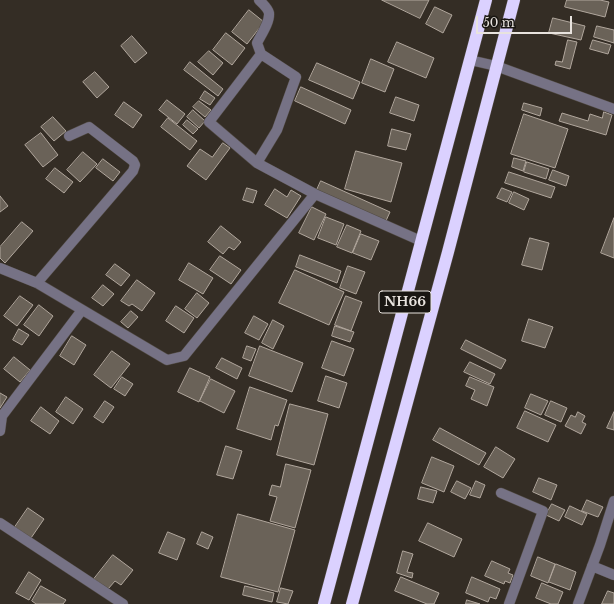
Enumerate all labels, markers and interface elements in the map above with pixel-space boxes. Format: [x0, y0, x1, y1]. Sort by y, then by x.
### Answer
scale bar [478, 8, 574, 34]
text: 50 m [483, 15, 515, 30]
road number: NH66 [379, 291, 431, 313]

